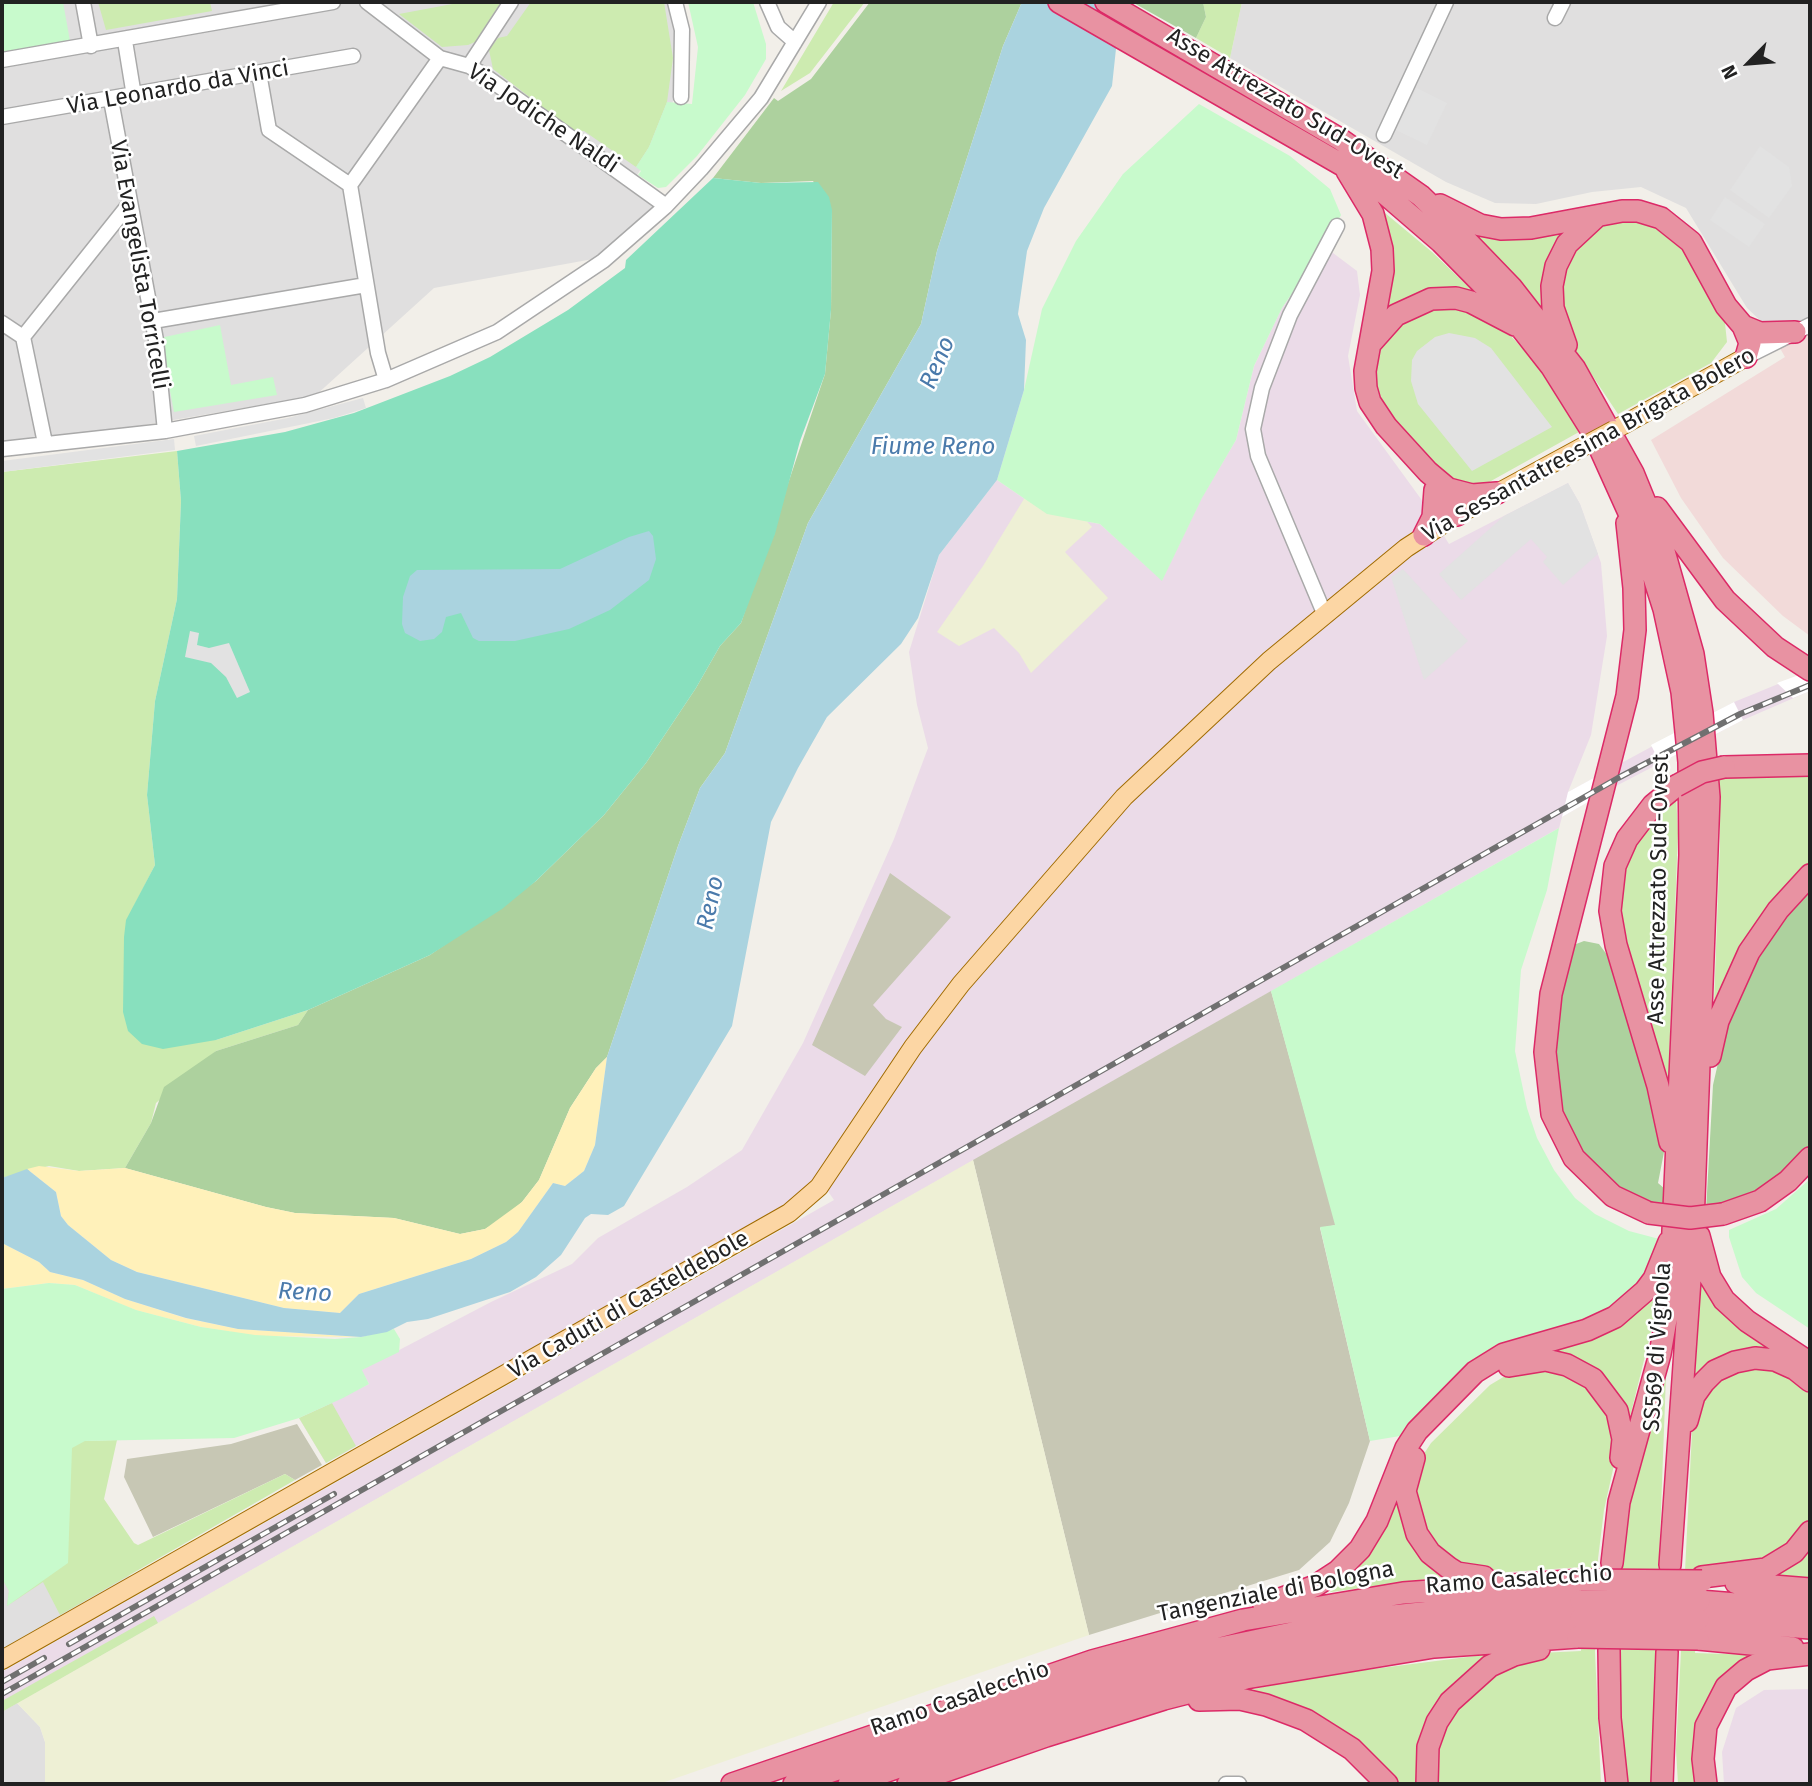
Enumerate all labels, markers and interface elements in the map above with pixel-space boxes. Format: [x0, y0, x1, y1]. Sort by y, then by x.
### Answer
street label: Asse Attrezzato Sud-Ovest [1162, 22, 1408, 186]
north arrow [1714, 28, 1784, 98]
street label: Via Leonardo da Vinci [65, 55, 291, 121]
street label: Via Jodiche Naldi [462, 58, 624, 180]
text: N [1716, 62, 1743, 83]
street label: Via Evangelista Torricelli [103, 138, 175, 392]
water label: Reno [914, 332, 962, 394]
street label: Via Sessantatreesima Brigata Bolero [1418, 342, 1760, 548]
water label: Fiume Reno [871, 433, 995, 461]
street label: Asse Attrezzato Sud-Ovest [1643, 753, 1675, 1025]
water label: Reno [691, 873, 731, 933]
street label: Via Caduti di Casteldebole [504, 1225, 754, 1385]
street label: SS569 di Vignola [1638, 1261, 1678, 1433]
water label: Reno [277, 1277, 333, 1309]
street label: Tangenziale di Bologna [1155, 1556, 1397, 1628]
street label: Ramo Casalecchio [1425, 1560, 1613, 1600]
street label: Ramo Casalecchio [867, 1655, 1053, 1743]

